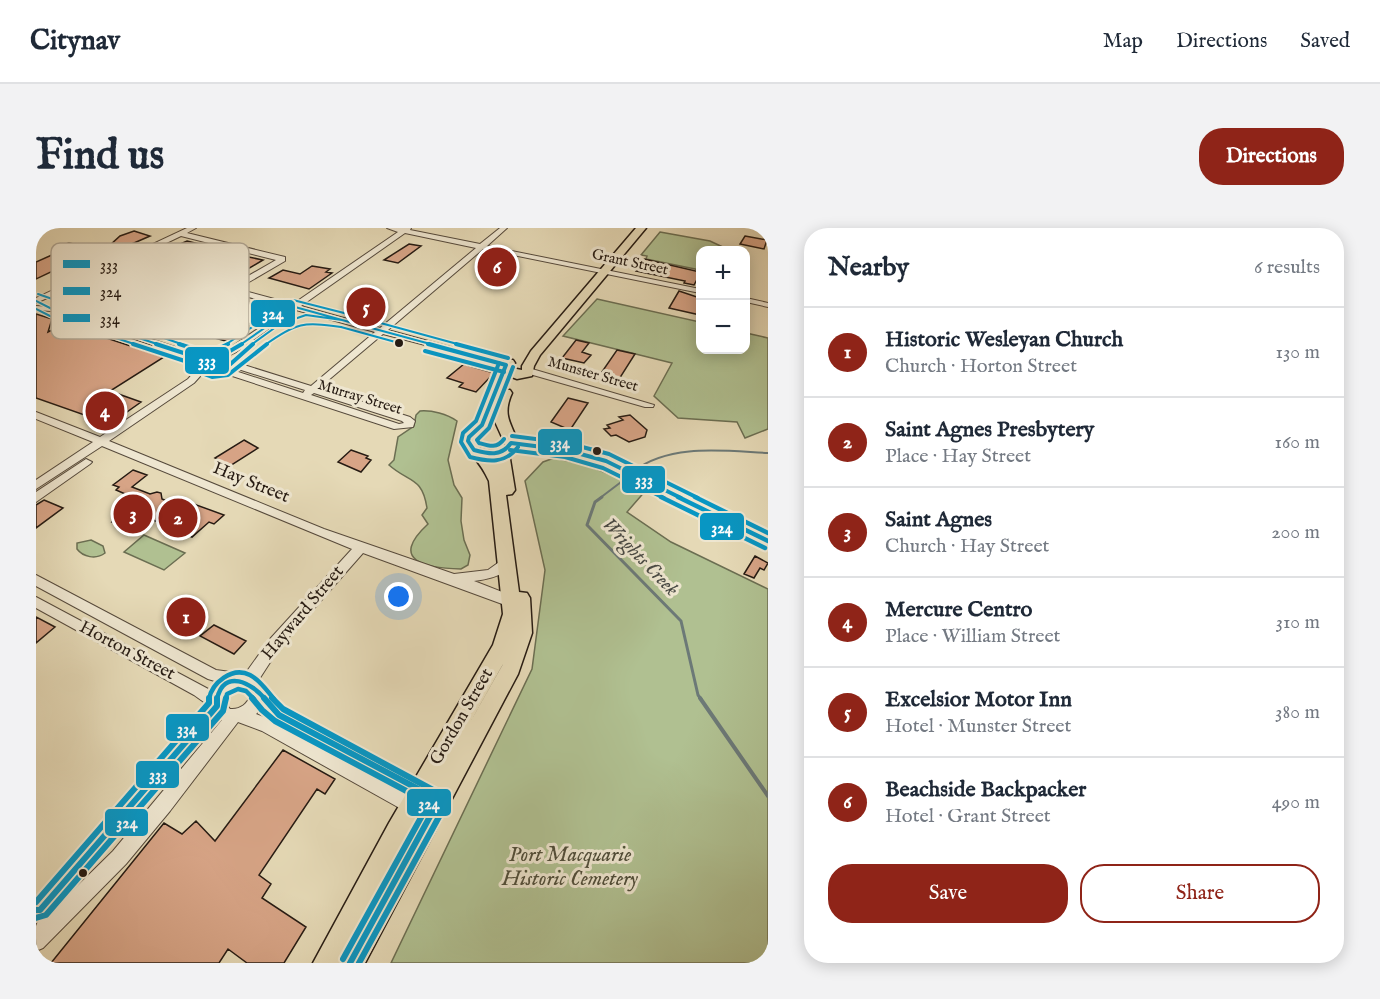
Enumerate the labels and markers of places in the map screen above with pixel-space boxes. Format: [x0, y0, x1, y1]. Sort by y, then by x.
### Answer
pin: 6 [478, 244, 516, 290]
pin: 5 [346, 284, 386, 329]
unlabelled marker [393, 337, 405, 349]
pin: 4 [86, 388, 124, 434]
unlabelled marker [591, 445, 603, 457]
pin: 3 [114, 492, 152, 536]
pin: 2 [158, 496, 198, 540]
pin: 1 [166, 594, 206, 640]
unlabelled marker [77, 867, 89, 879]

